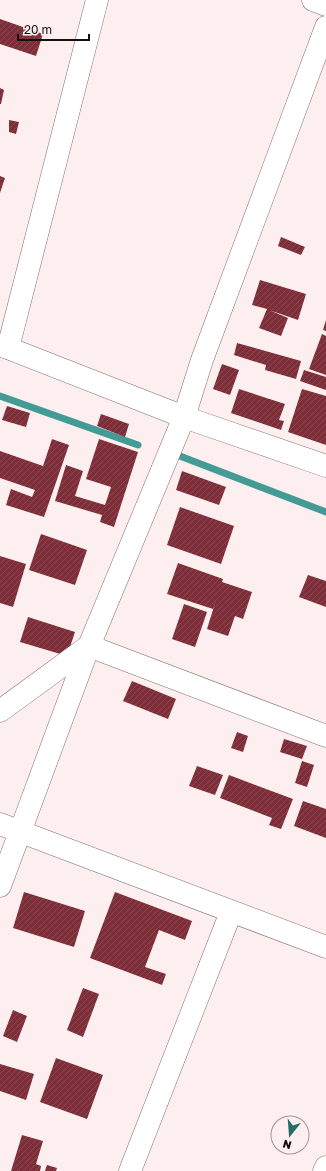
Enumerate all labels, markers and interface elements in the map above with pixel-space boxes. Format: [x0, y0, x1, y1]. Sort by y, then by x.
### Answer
scale bar [18, 16, 89, 42]
text: 20 m [24, 22, 52, 37]
north arrow [270, 1115, 310, 1155]
text: N [281, 1138, 293, 1152]

